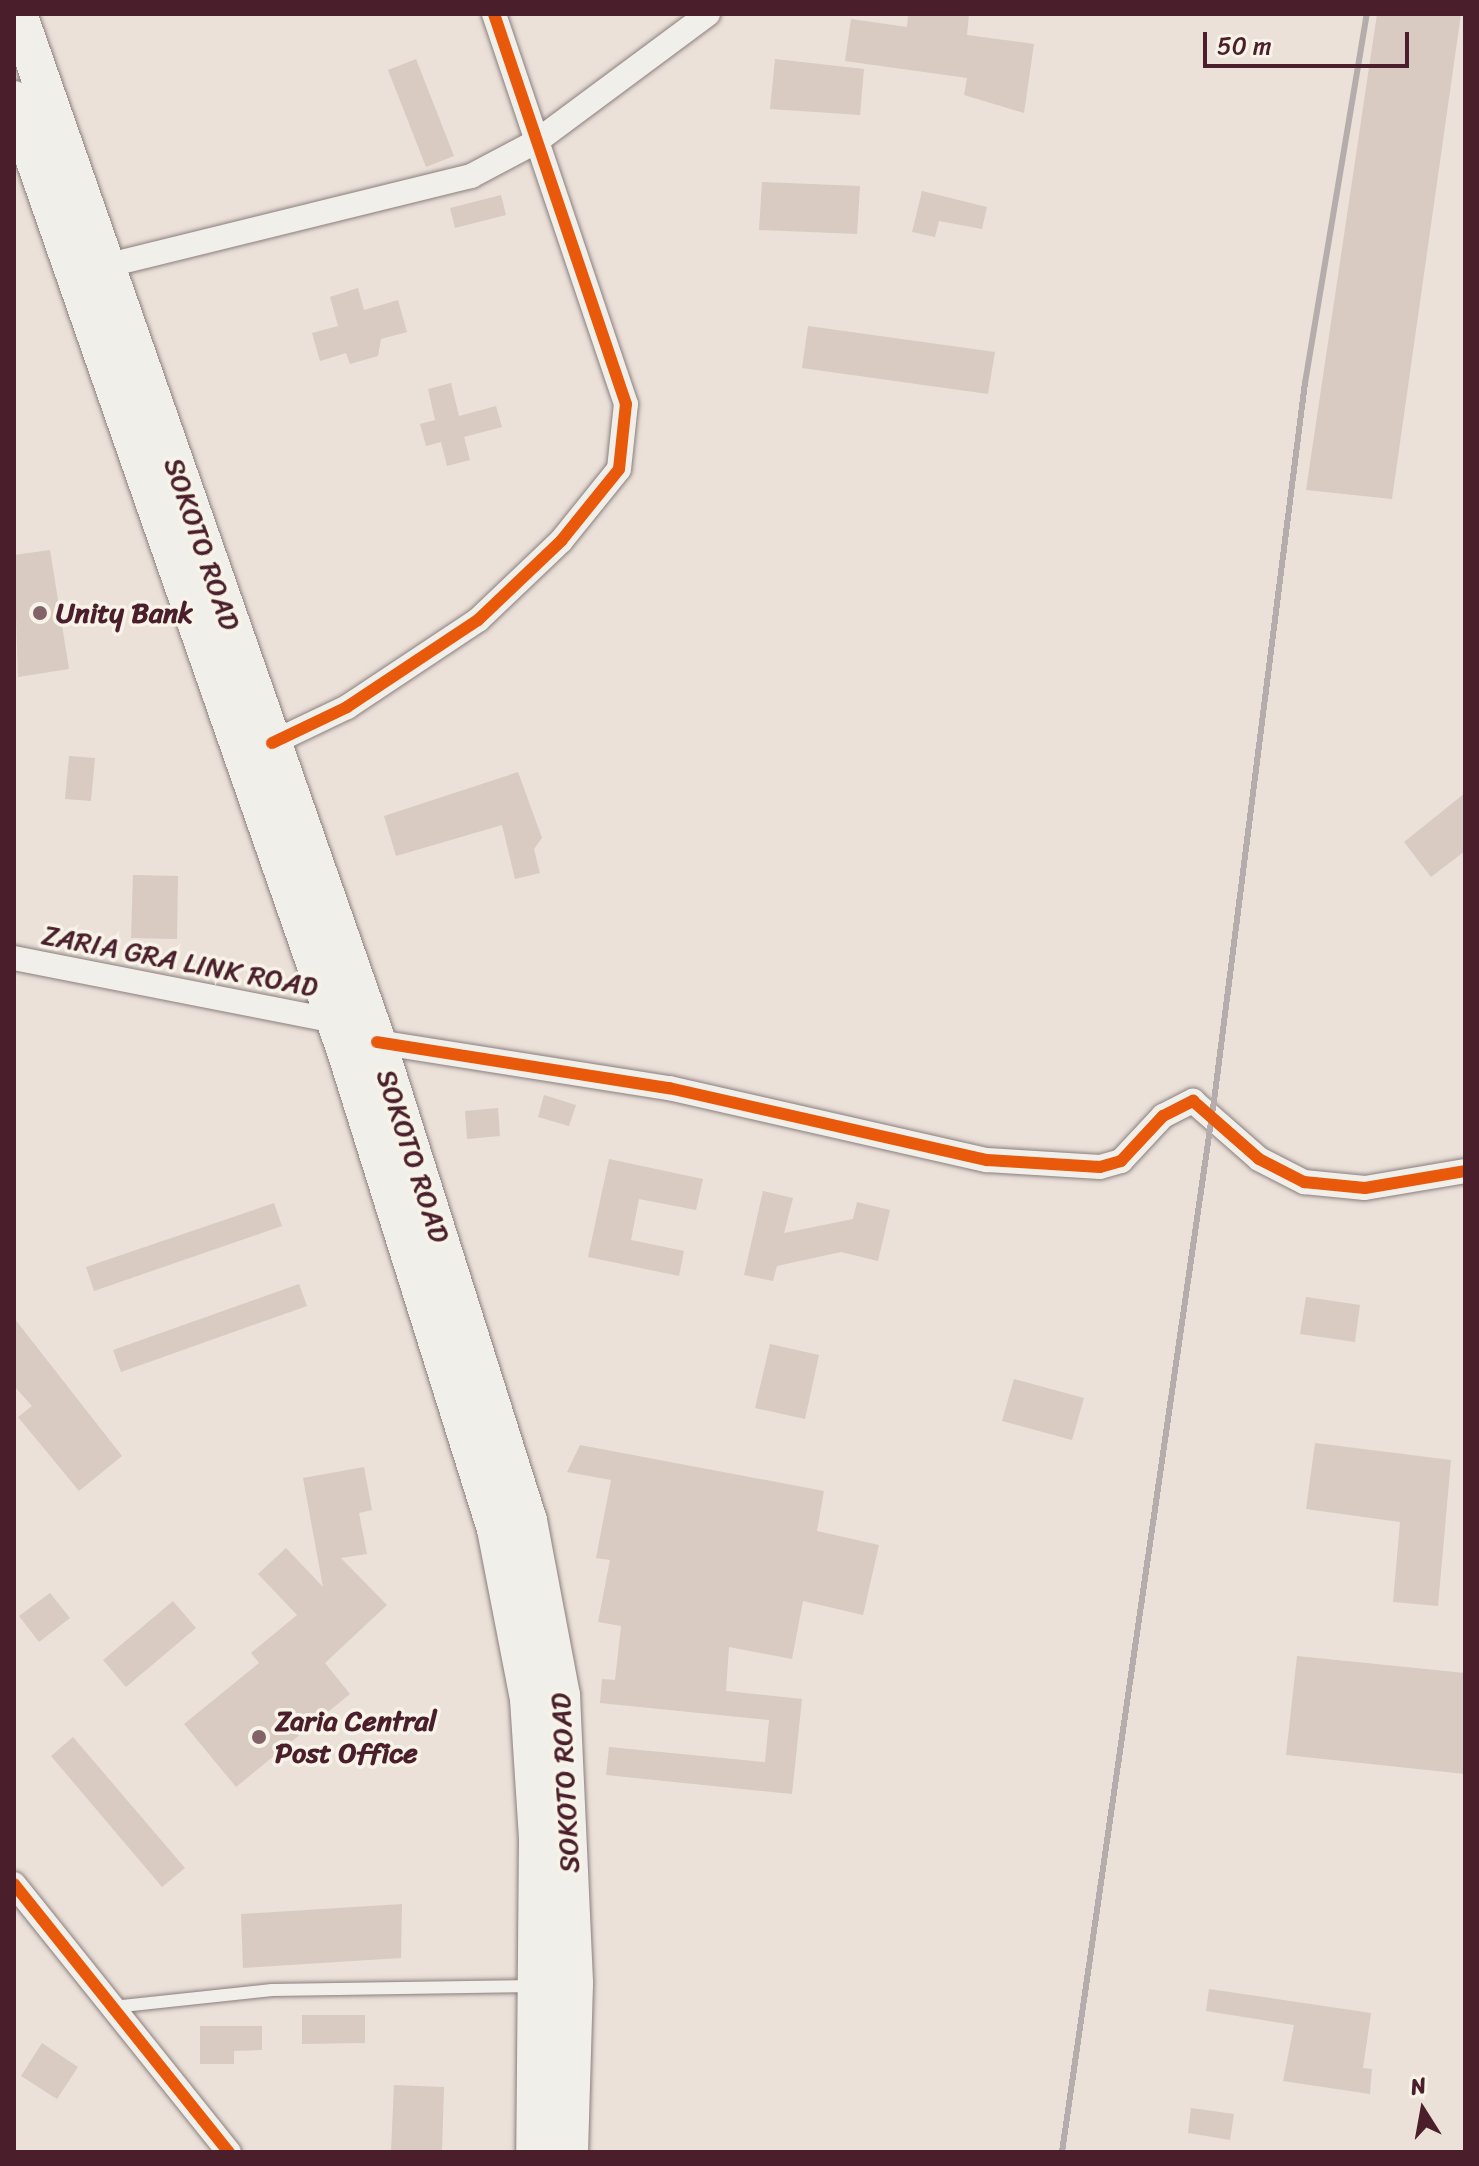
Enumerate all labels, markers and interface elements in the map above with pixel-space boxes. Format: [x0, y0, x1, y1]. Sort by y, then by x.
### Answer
scale bar [1207, 16, 1413, 66]
text: 50 m [1217, 25, 1272, 67]
street label: SOKOTO ROAD [157, 453, 247, 635]
place label: Unity Bank [56, 596, 193, 630]
marker: Unity Bank [31, 604, 49, 622]
street label: ZARIA GRA LINK ROAD [38, 918, 322, 1004]
street label: SOKOTO ROAD [369, 1065, 457, 1247]
street label: SOKOTO ROAD [544, 1692, 586, 1874]
place label: Zaria Central Post Office [275, 1704, 438, 1770]
marker: Zaria Central Post Office [250, 1728, 268, 1746]
text: N [1407, 2065, 1430, 2107]
north arrow [1383, 2070, 1463, 2150]

